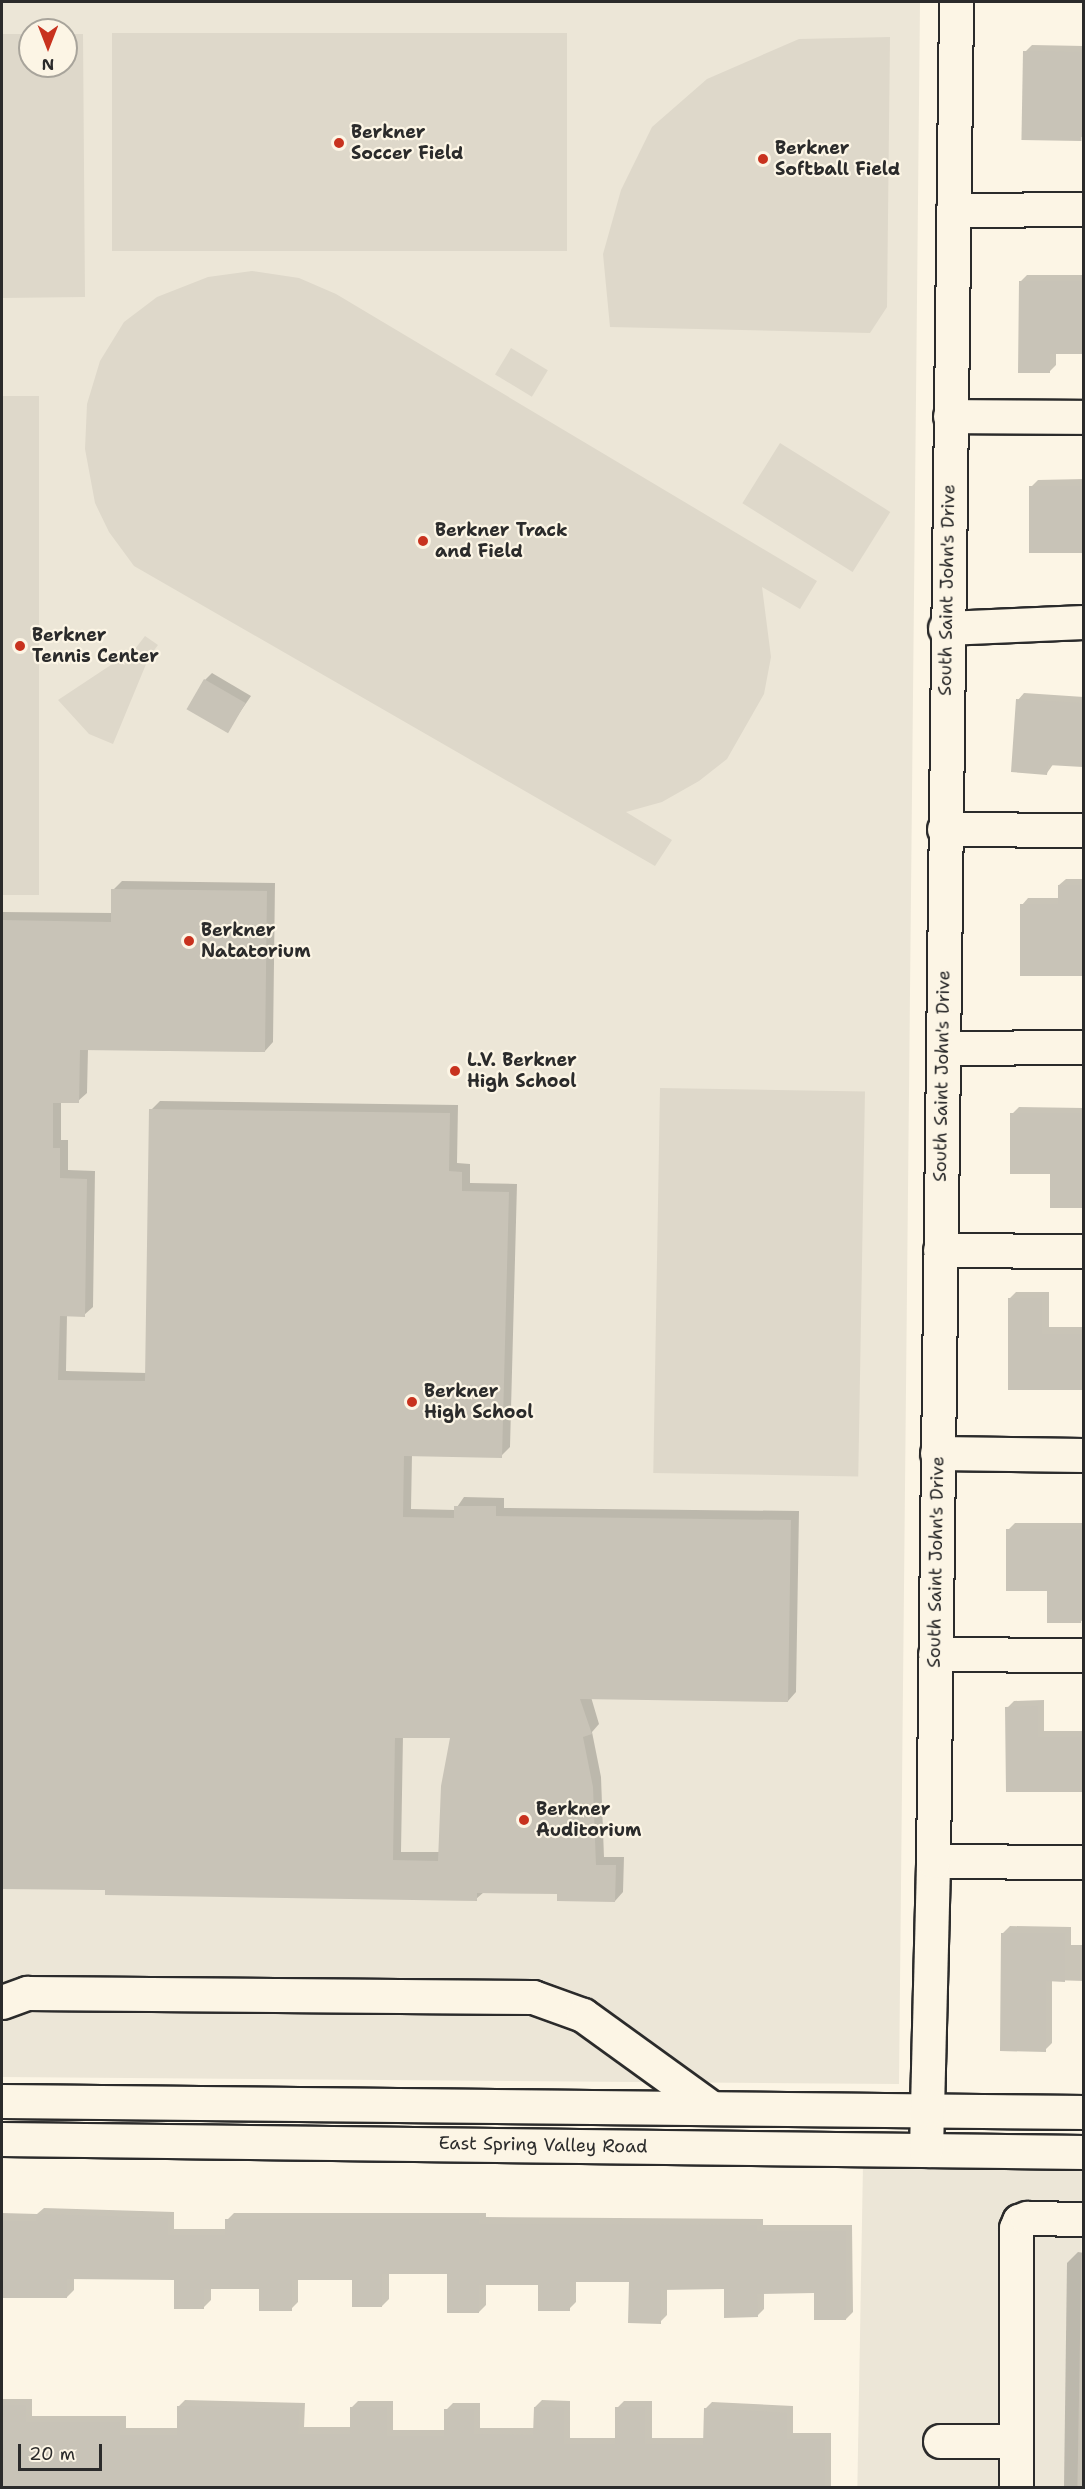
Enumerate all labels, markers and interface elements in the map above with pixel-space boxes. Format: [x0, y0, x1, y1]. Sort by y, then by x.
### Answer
north arrow [18, 18, 78, 78]
text: N [42, 54, 54, 75]
place label: Berkner Soccer Field [351, 122, 463, 164]
marker: Berkner Soccer Field [332, 136, 346, 150]
place label: Berkner Softball Field [775, 138, 900, 180]
marker: Berkner Softball Field [756, 152, 770, 166]
street label: South Saint John's Drive [934, 484, 960, 696]
place label: Berkner Track and Field [435, 520, 568, 562]
marker: Berkner Track and Field [416, 534, 430, 548]
place label: Berkner Tennis Center [32, 625, 159, 668]
marker: Berkner Tennis Center [13, 639, 27, 653]
place label: Berkner Natatorium [201, 920, 311, 962]
marker: Berkner Natatorium [182, 934, 196, 948]
street label: South Saint John's Drive [929, 970, 955, 1182]
place label: L.V. Berkner High School [467, 1050, 577, 1092]
marker: L.V. Berkner High School [448, 1064, 462, 1078]
place label: Berkner High School [424, 1381, 533, 1424]
marker: Berkner High School [405, 1395, 419, 1409]
street label: South Saint John's Drive [923, 1456, 949, 1668]
place label: Berkner Auditorium [536, 1799, 641, 1842]
marker: Berkner Auditorium [517, 1813, 531, 1827]
street label: East Spring Valley Road [438, 2132, 648, 2158]
scale bar [21, 2432, 105, 2470]
text: 20 m [29, 2442, 75, 2466]

